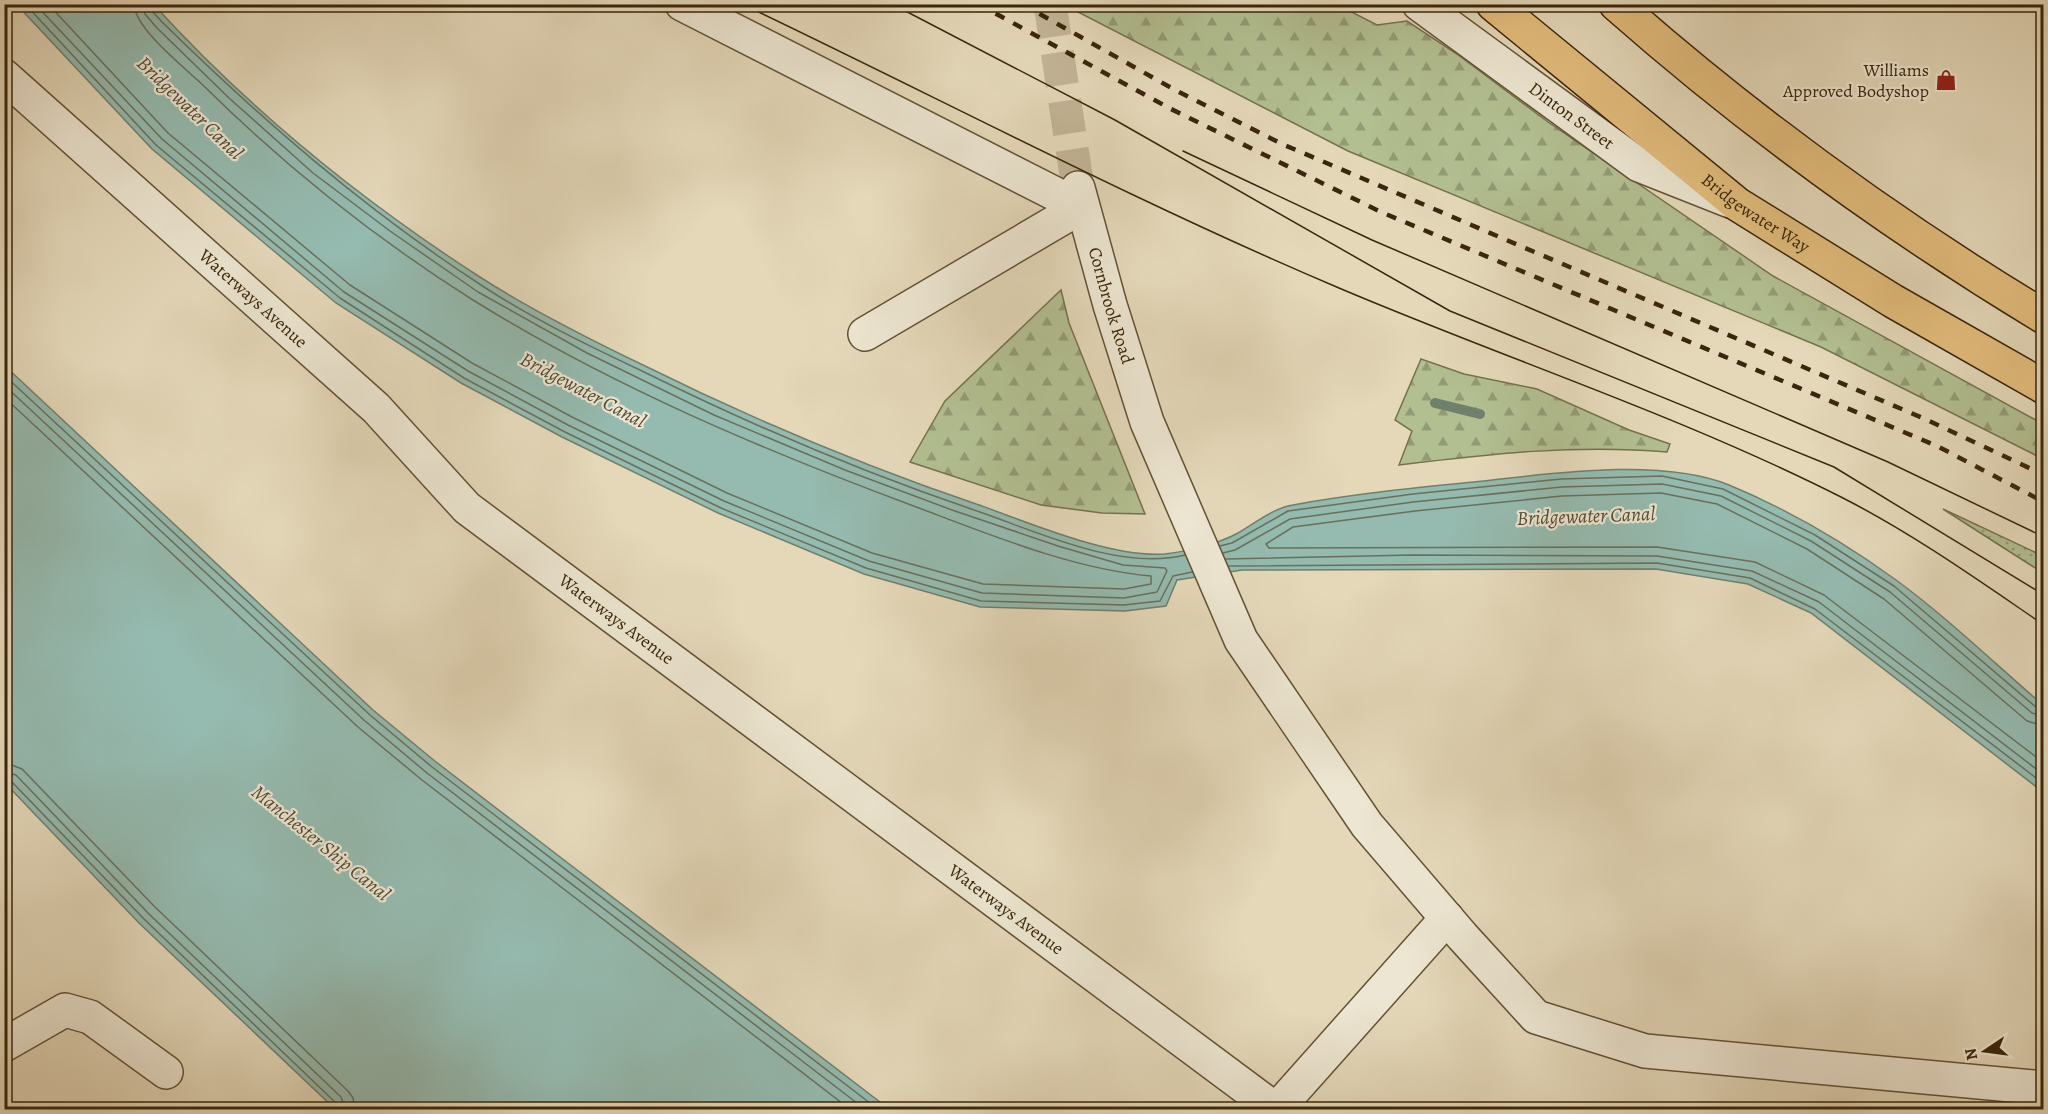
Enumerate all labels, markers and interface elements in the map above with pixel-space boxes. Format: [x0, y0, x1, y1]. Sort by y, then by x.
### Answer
water label: Bridgewater Canal [131, 50, 249, 166]
place label: Williams Approved Bodyshop [1782, 58, 1929, 103]
shop icon: Williams Approved Bodyshop [1934, 68, 1958, 92]
street label: Dinton Street [1524, 76, 1619, 155]
street label: Bridgewater Way [1696, 168, 1815, 259]
street label: Waterways Avenue [193, 243, 313, 353]
street label: Cornbrook Road [1083, 244, 1140, 367]
water label: Bridgewater Canal [516, 346, 650, 434]
water label: Bridgewater Canal [1516, 500, 1656, 532]
street label: Waterways Avenue [553, 568, 679, 670]
water label: Manchester Ship Canal [246, 779, 396, 907]
street label: Waterways Avenue [943, 858, 1069, 960]
north arrow [1955, 1021, 2015, 1081]
text: N [1959, 1046, 1983, 1062]

